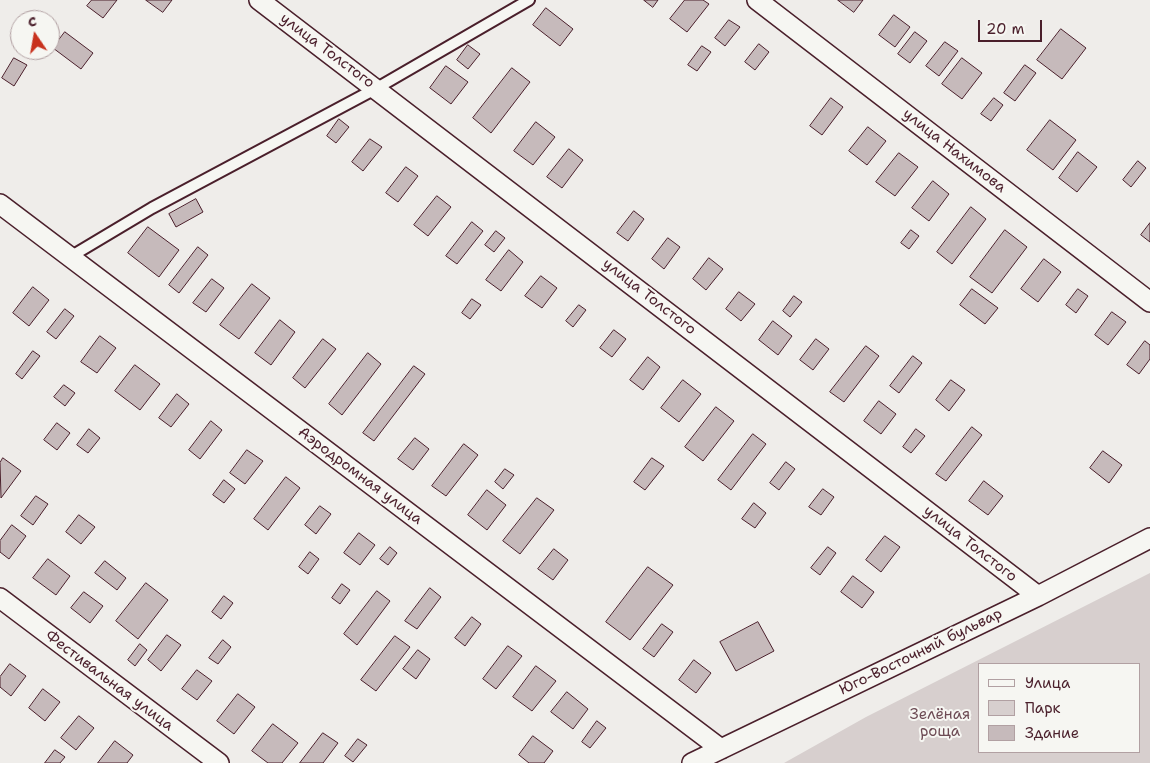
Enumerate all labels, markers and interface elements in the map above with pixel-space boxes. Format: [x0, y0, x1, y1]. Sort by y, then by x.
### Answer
north arrow [10, 10, 60, 60]
street label: улица Толстого [276, 10, 378, 92]
scale bar [980, 10, 1044, 42]
text: С [26, 12, 38, 31]
text: 20 m [986, 19, 1025, 39]
street label: улица Нахимова [899, 105, 1009, 197]
street label: улица Толстого [599, 255, 699, 339]
street label: Аэродромная улица [294, 423, 426, 529]
street label: улица Толстого [920, 502, 1020, 586]
street label: Юго-Восточный бульвар [837, 605, 1005, 699]
street label: Фестивальная улица [41, 627, 177, 735]
legend [978, 663, 1140, 753]
text: Улица [1025, 673, 1070, 693]
text: Парк [1025, 698, 1061, 718]
park label: Зелёная роща [910, 706, 970, 741]
text: Здание [1025, 723, 1079, 743]

